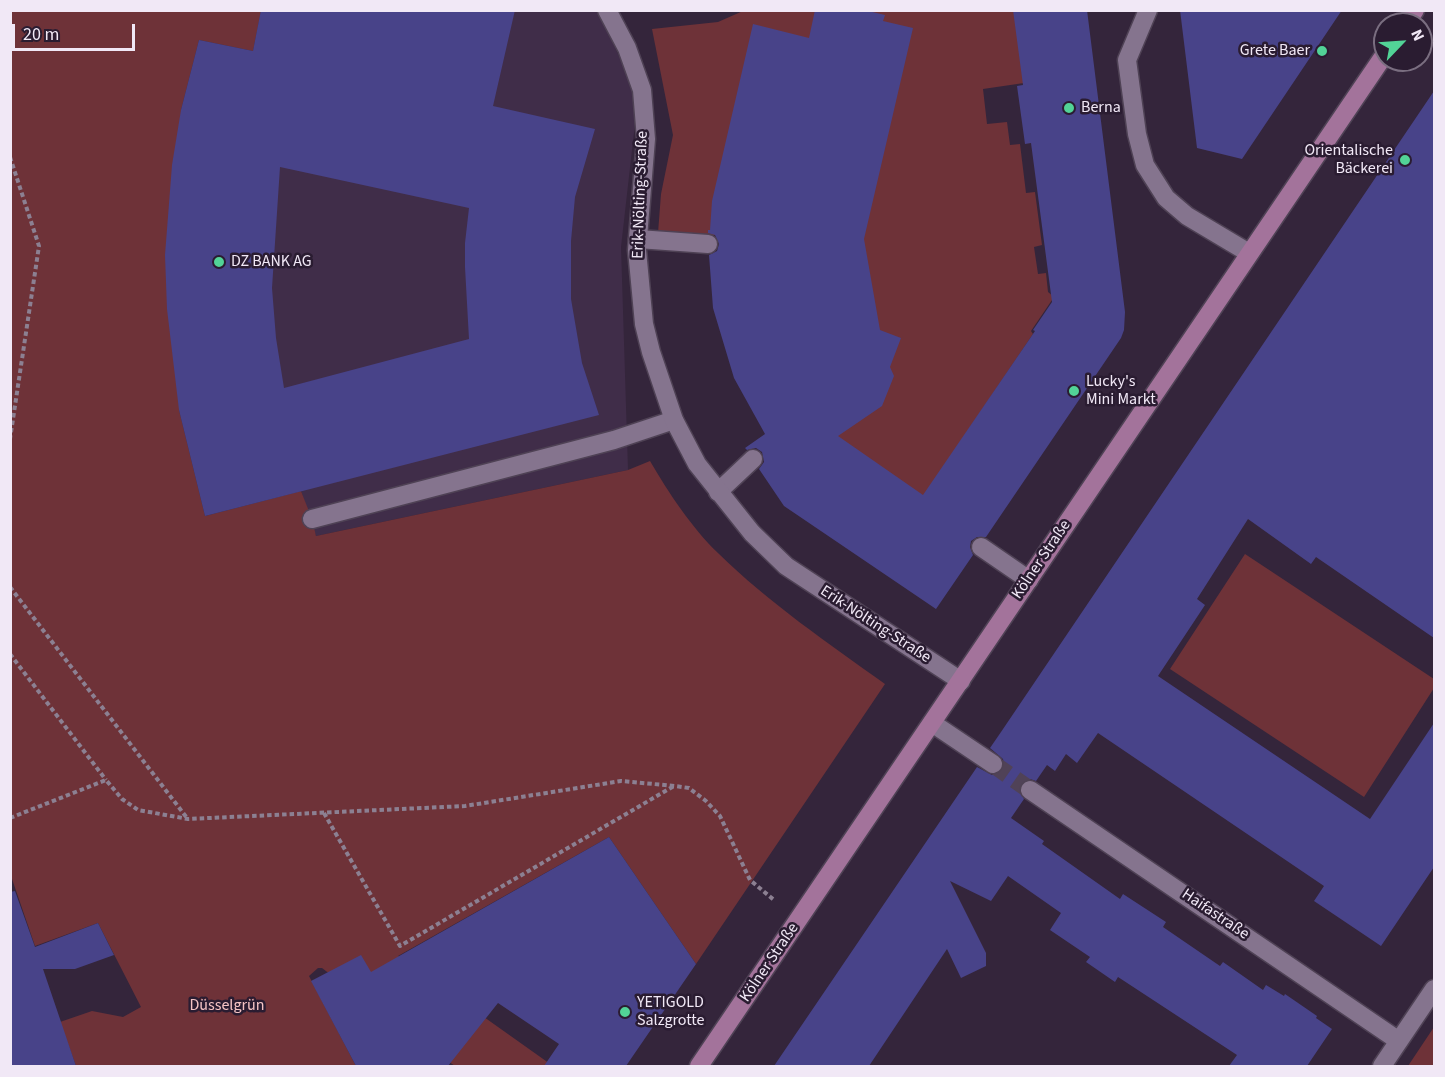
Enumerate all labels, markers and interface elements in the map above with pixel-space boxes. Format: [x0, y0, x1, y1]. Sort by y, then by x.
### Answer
scale bar [15, 12, 138, 50]
north arrow [1373, 12, 1433, 72]
text: 20 m [23, 22, 59, 47]
text: N [1405, 26, 1430, 45]
place label: Grete Baer [1240, 41, 1310, 61]
marker: Grete Baer [1315, 44, 1329, 58]
place label: Berna [1081, 98, 1121, 118]
marker: Berna [1062, 101, 1076, 115]
street label: Erik-Nölting-Straße [629, 131, 653, 259]
place label: Orientalische Bäckerei [1304, 141, 1393, 179]
marker: Orientalische Bäckerei [1398, 153, 1412, 167]
place label: DZ BANK AG [231, 252, 312, 272]
marker: DZ BANK AG [212, 255, 226, 269]
place label: Lucky's Mini Markt [1086, 372, 1156, 410]
marker: Lucky's Mini Markt [1067, 384, 1081, 398]
street label: Kölner Straße [1009, 517, 1075, 603]
street label: Erik-Nölting-Straße [816, 582, 934, 668]
street label: Haifastraße [1178, 886, 1252, 944]
street label: Kölner Straße [737, 920, 803, 1006]
place label: YETIGOLD Salzgrotte [637, 993, 704, 1031]
park label: Düsselgrün [189, 996, 265, 1016]
marker: YETIGOLD Salzgrotte [618, 1005, 632, 1019]

